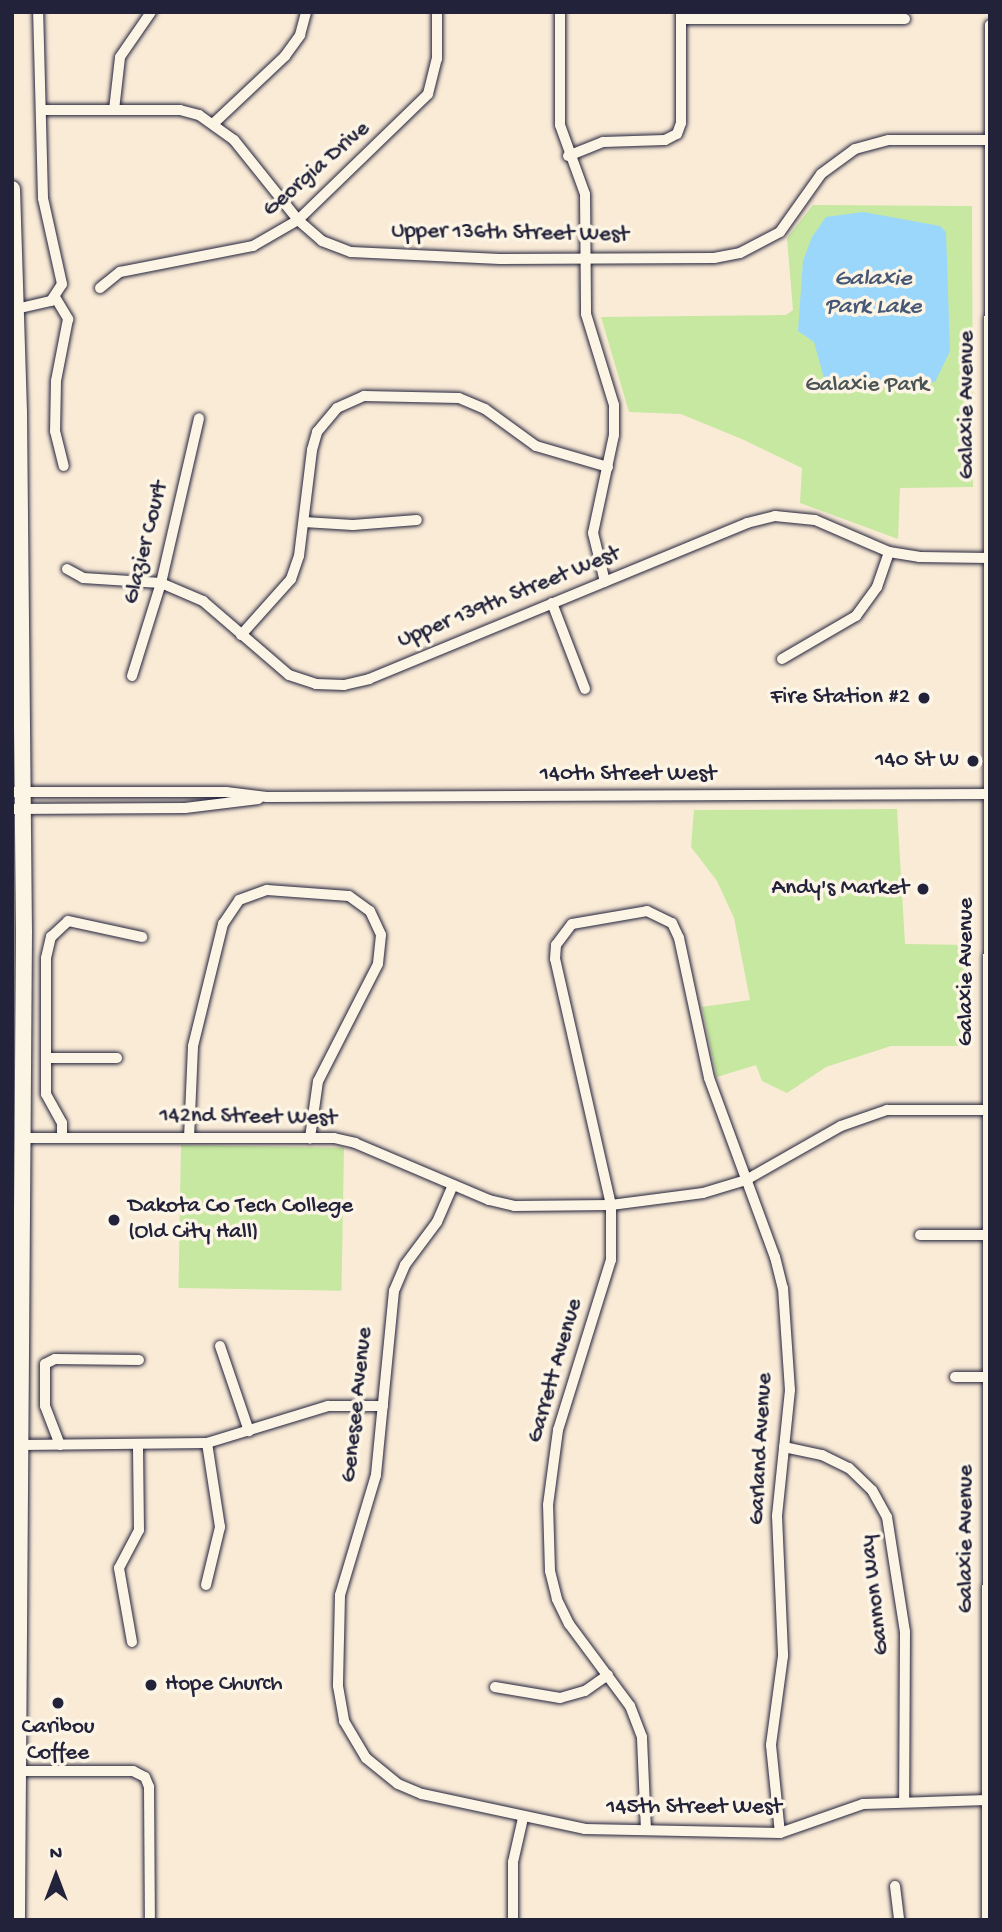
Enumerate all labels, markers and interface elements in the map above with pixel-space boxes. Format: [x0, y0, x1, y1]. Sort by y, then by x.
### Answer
street label: Georgia Drive [258, 116, 376, 224]
street label: Upper 136th Street West [391, 218, 629, 250]
water label: Galaxie Park Lake [825, 266, 921, 322]
street label: Galaxie Avenue [954, 331, 982, 479]
park label: Galaxie Park [805, 372, 929, 400]
street label: Glazier Court [118, 479, 176, 607]
street label: Upper 139th Street West [394, 541, 624, 655]
place label: Fire Station #2 [771, 684, 910, 712]
marker: Fire Station #2 [916, 690, 932, 706]
place label: 140 St W [875, 747, 959, 775]
marker: 140 St W [965, 753, 981, 769]
street label: 140th Street West [540, 761, 716, 789]
place label: Andy's Market [772, 875, 909, 903]
marker: Andy's Market [915, 881, 931, 897]
street label: Galaxie Avenue [953, 898, 981, 1046]
street label: 142nd Street West [159, 1103, 337, 1133]
place label: Dakota Co Tech College (Old City Hall) [128, 1193, 353, 1247]
marker: Dakota Co Tech College (Old City Hall) [106, 1212, 122, 1228]
street label: Garrett Avenue [522, 1296, 590, 1446]
street label: Genesee Avenue [336, 1326, 380, 1484]
street label: Garland Avenue [744, 1372, 780, 1526]
street label: Galaxie Avenue [953, 1465, 981, 1613]
street label: Gannon Way [855, 1533, 897, 1657]
place label: Hope Church [165, 1671, 283, 1699]
marker: Hope Church [143, 1677, 159, 1693]
marker: Caribou Coffee [50, 1695, 66, 1711]
place label: Caribou Coffee [21, 1714, 95, 1768]
street label: 145th Street West [606, 1794, 782, 1822]
north arrow [21, 1841, 91, 1911]
text: N [50, 1843, 62, 1866]

